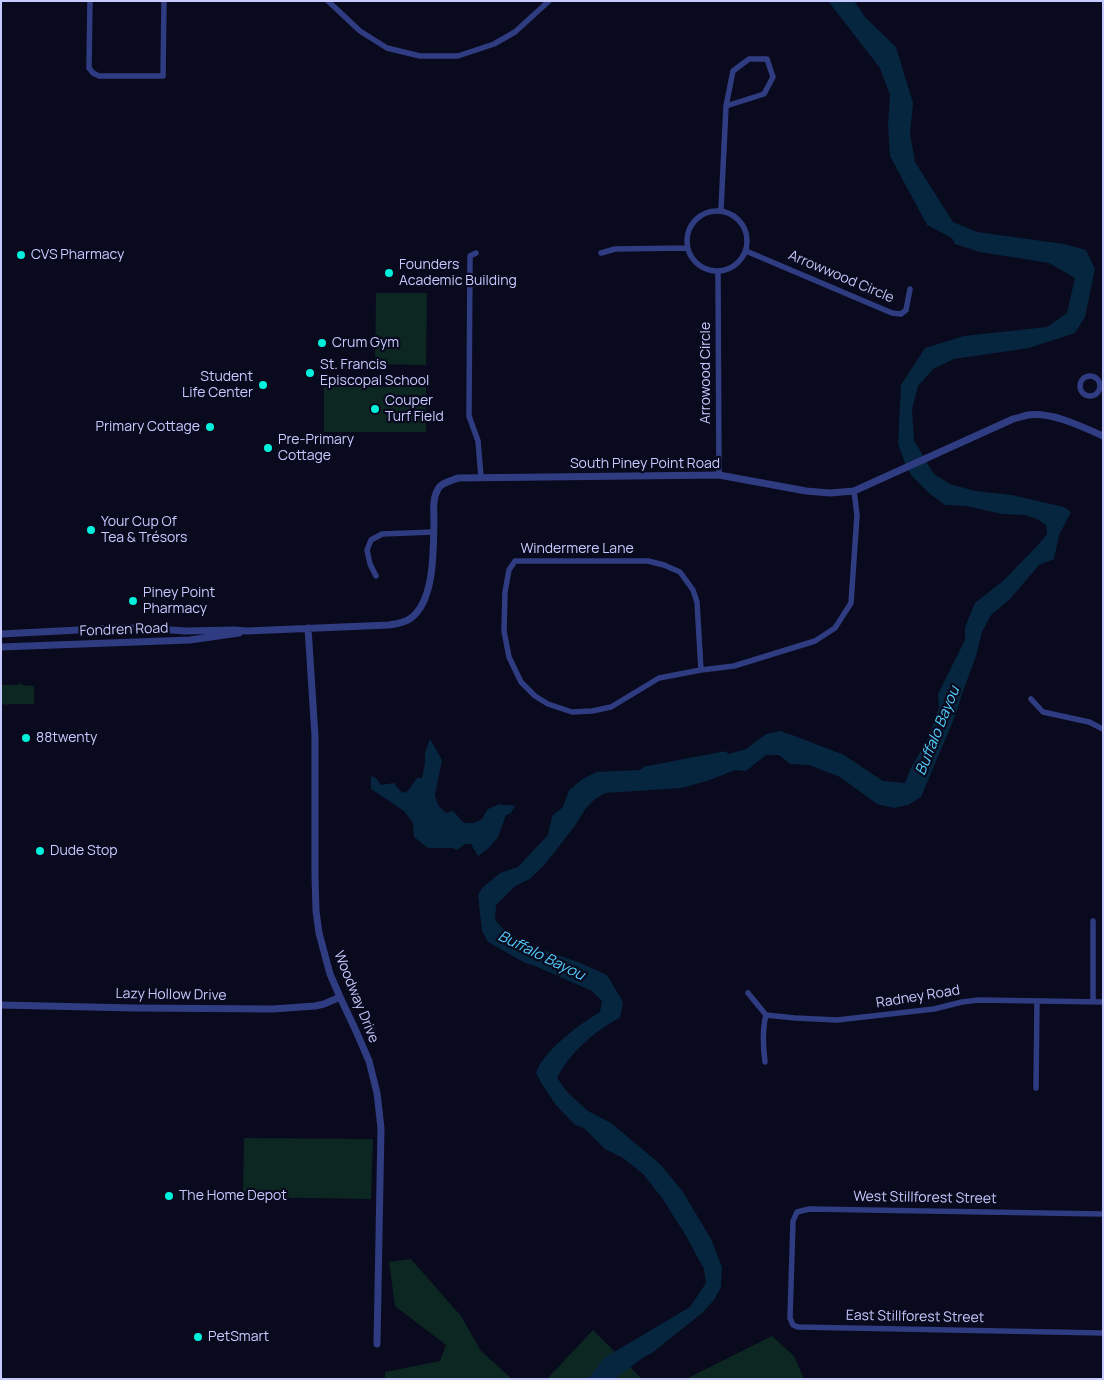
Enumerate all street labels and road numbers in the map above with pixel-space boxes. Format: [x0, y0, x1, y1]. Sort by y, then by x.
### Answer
street label: Arrowwood Circle [786, 247, 896, 307]
street label: Arrowood Circle [698, 322, 714, 424]
street label: South Piney Point Road [570, 456, 720, 472]
street label: Windermere Lane [520, 541, 634, 557]
street label: Fondren Road [79, 620, 169, 640]
street label: Woodway Drive [330, 949, 382, 1045]
street label: Radney Road [875, 982, 961, 1012]
street label: Lazy Hollow Drive [115, 986, 227, 1004]
street label: West Stillforest Street [853, 1188, 997, 1208]
street label: East Stillforest Street [846, 1307, 984, 1327]

